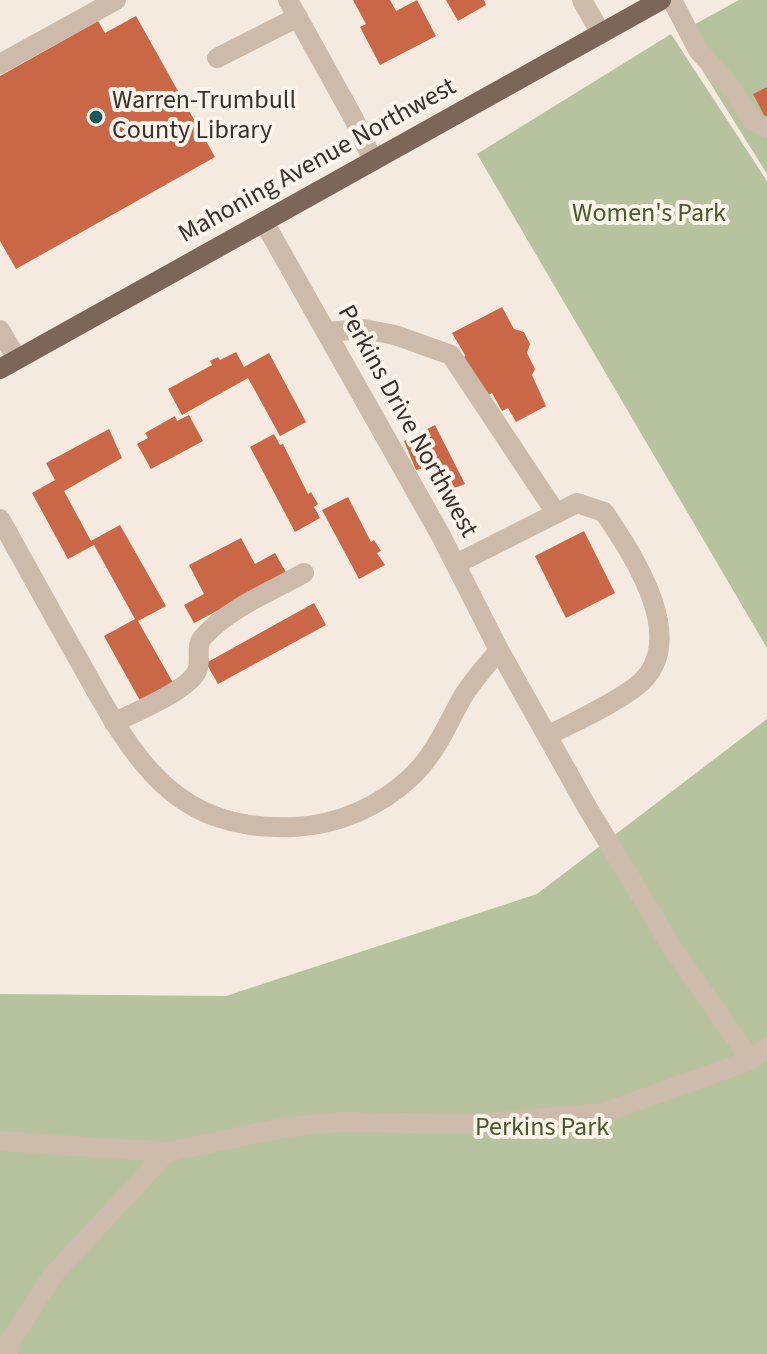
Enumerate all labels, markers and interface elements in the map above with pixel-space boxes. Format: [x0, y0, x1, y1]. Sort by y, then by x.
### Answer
street label: Mahoning Avenue Northwest [174, 73, 462, 251]
place label: Warren-Trumbull County Library [112, 86, 296, 148]
marker: Warren-Trumbull County Library [87, 108, 105, 126]
park label: Women's Park [572, 199, 726, 231]
street label: Perkins Drive Northwest [329, 300, 483, 544]
park label: Perkins Park [475, 1113, 609, 1145]

